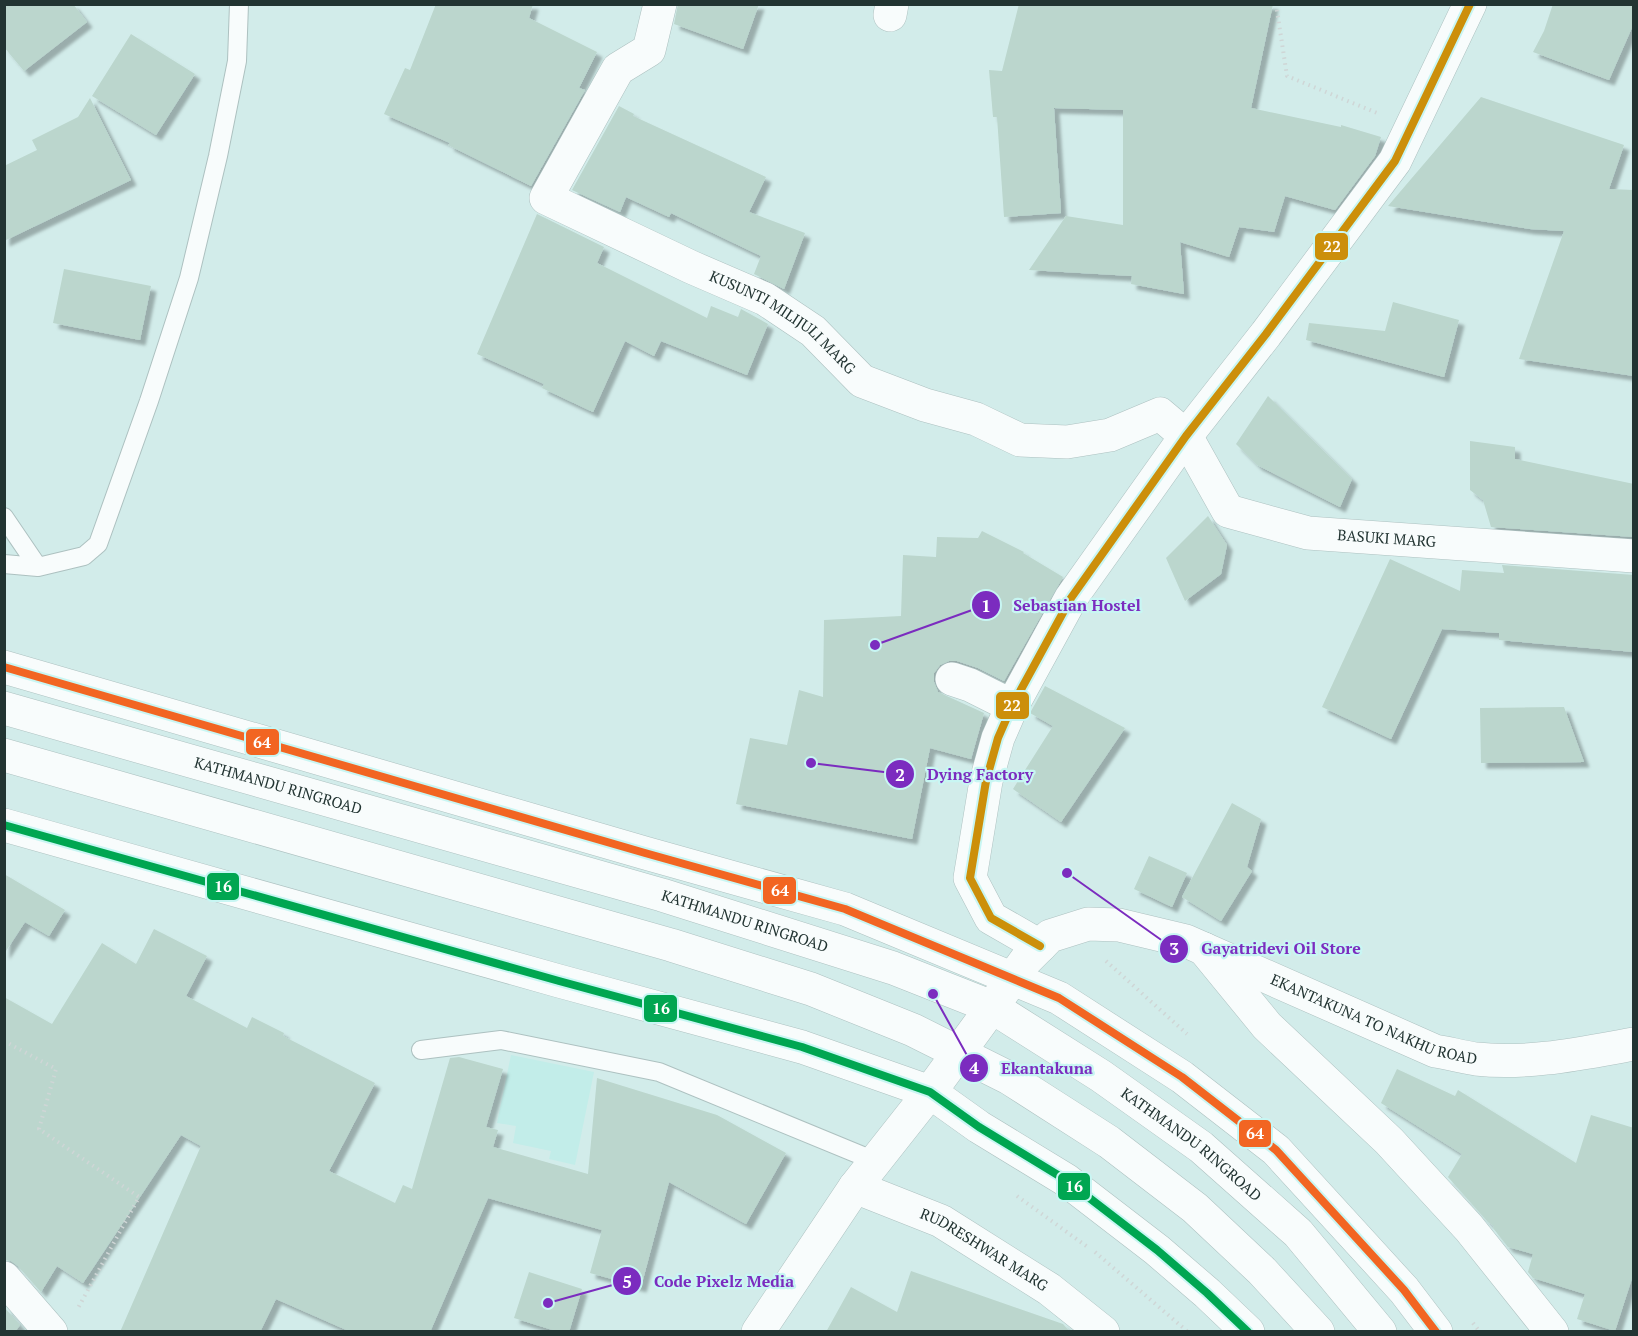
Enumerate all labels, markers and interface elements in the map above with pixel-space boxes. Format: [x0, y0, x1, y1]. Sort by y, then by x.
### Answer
line badge: 22 [1314, 232, 1349, 261]
text: 22 [1323, 235, 1341, 257]
street label: KUSUNTI MILIJULI MARG [707, 265, 861, 378]
street label: BASUKI MARG [1337, 524, 1437, 551]
callout: Sebastian Hostel [971, 588, 1153, 622]
text: 1 [981, 593, 991, 617]
text: Sebastian Hostel [1013, 594, 1141, 616]
line badge: 22 [995, 691, 1030, 720]
text: 22 [1003, 694, 1021, 716]
line badge: 64 [245, 728, 280, 756]
text: 64 [253, 731, 271, 753]
street label: KATHMANDU RINGROAD [192, 752, 365, 818]
callout: Dying Factory [885, 757, 1045, 791]
text: 2 [895, 762, 905, 786]
text: Dying Factory [927, 763, 1034, 785]
line badge: 16 [206, 872, 240, 901]
text: 16 [214, 875, 232, 897]
line badge: 64 [762, 876, 797, 905]
text: 64 [771, 879, 789, 901]
street label: KATHMANDU RINGROAD [659, 885, 831, 956]
callout: Gayatridevi Oil Store [1159, 932, 1372, 966]
text: 3 [1169, 936, 1179, 960]
text: Gayatridevi Oil Store [1201, 937, 1361, 959]
street label: EKANTAKUNA TO NAKHU ROAD [1268, 969, 1479, 1068]
line badge: 16 [643, 994, 678, 1023]
text: 16 [652, 997, 670, 1019]
callout: Ekantakuna [959, 1051, 1105, 1085]
text: 4 [969, 1055, 980, 1079]
text: Ekantakuna [1001, 1057, 1093, 1079]
street label: KATHMANDU RINGROAD [1117, 1082, 1266, 1205]
line badge: 64 [1238, 1119, 1272, 1148]
text: 64 [1246, 1122, 1264, 1144]
line badge: 16 [1057, 1172, 1091, 1201]
text: 16 [1065, 1175, 1083, 1197]
street label: RUDRESHWAR MARG [918, 1203, 1053, 1295]
callout: Code Pixelz Media [612, 1264, 806, 1298]
text: 5 [622, 1269, 632, 1293]
text: Code Pixelz Media [654, 1270, 794, 1292]

